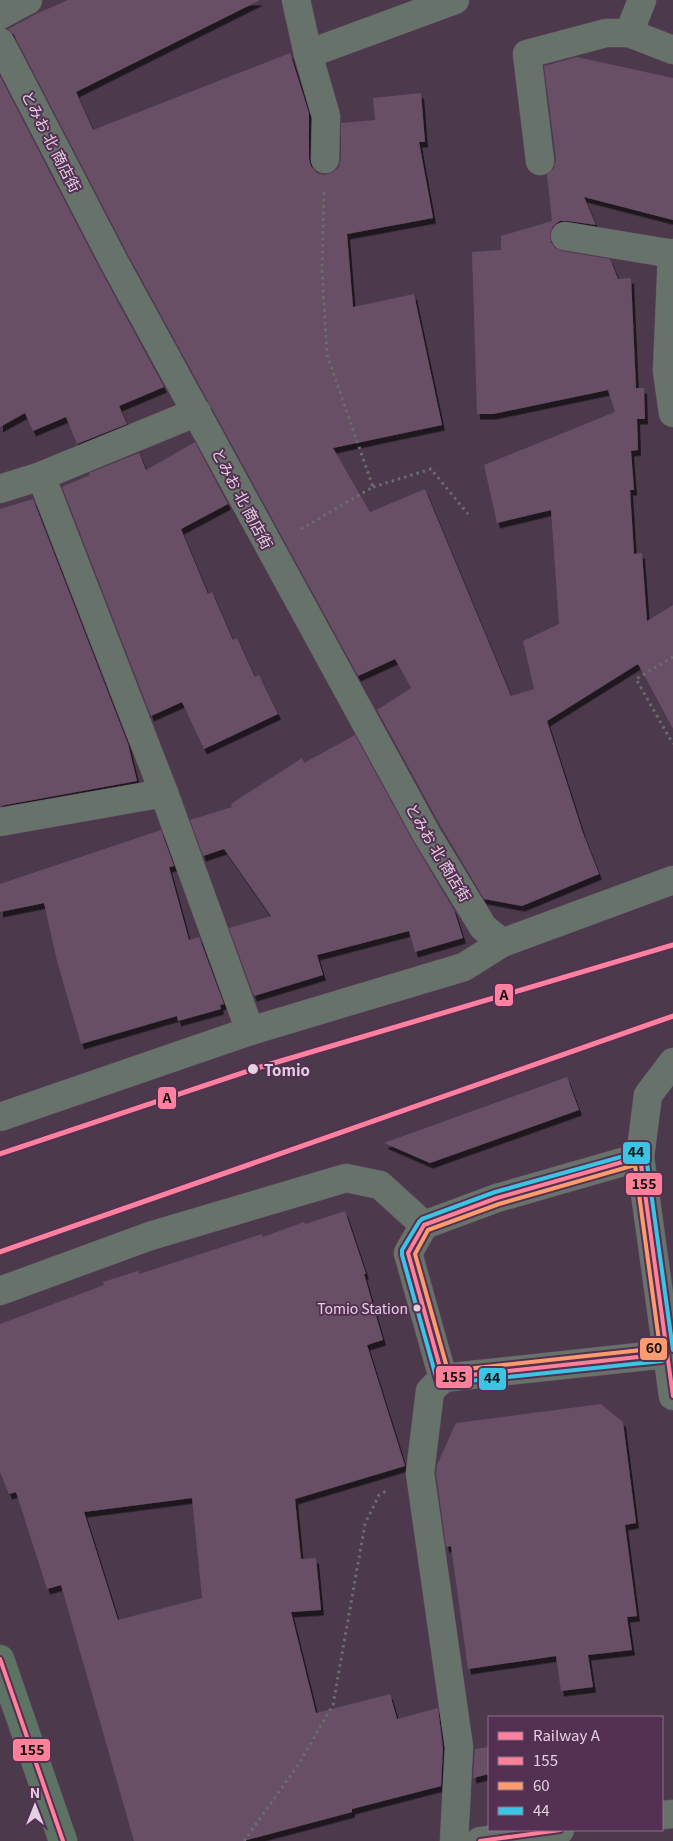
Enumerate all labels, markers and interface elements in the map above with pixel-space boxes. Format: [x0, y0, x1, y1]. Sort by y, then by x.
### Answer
street label: とみお 北 商店街 [17, 86, 87, 196]
street label: とみお 北 商店街 [208, 444, 278, 552]
street label: とみお 北 商店街 [401, 799, 477, 905]
line badge: A [494, 983, 514, 1007]
text: A [499, 984, 510, 1004]
place label: Tomio [264, 1059, 310, 1080]
marker: Tomio [246, 1062, 260, 1076]
line badge: A [157, 1086, 177, 1110]
text: A [162, 1087, 173, 1107]
line badge: 44 [622, 1141, 651, 1165]
text: 44 [628, 1141, 644, 1161]
line badge: 155 [625, 1172, 663, 1196]
text: 155 [632, 1173, 656, 1193]
place label: Tomio Station [317, 1298, 408, 1318]
marker: Tomio Station [412, 1303, 422, 1313]
line badge: 60 [639, 1337, 668, 1361]
text: 60 [646, 1337, 662, 1357]
line badge: 155 [435, 1365, 473, 1389]
text: 155 [442, 1366, 466, 1386]
line badge: 44 [478, 1367, 507, 1391]
text: 44 [484, 1367, 500, 1387]
legend [488, 1716, 663, 1831]
text: Railway A [533, 1724, 601, 1745]
line badge: 155 [12, 1738, 51, 1762]
text: 155 [20, 1739, 44, 1759]
text: 155 [533, 1749, 558, 1770]
text: 60 [533, 1774, 550, 1795]
north arrow [10, 1781, 60, 1831]
text: N [30, 1782, 40, 1802]
text: 44 [533, 1799, 550, 1820]

